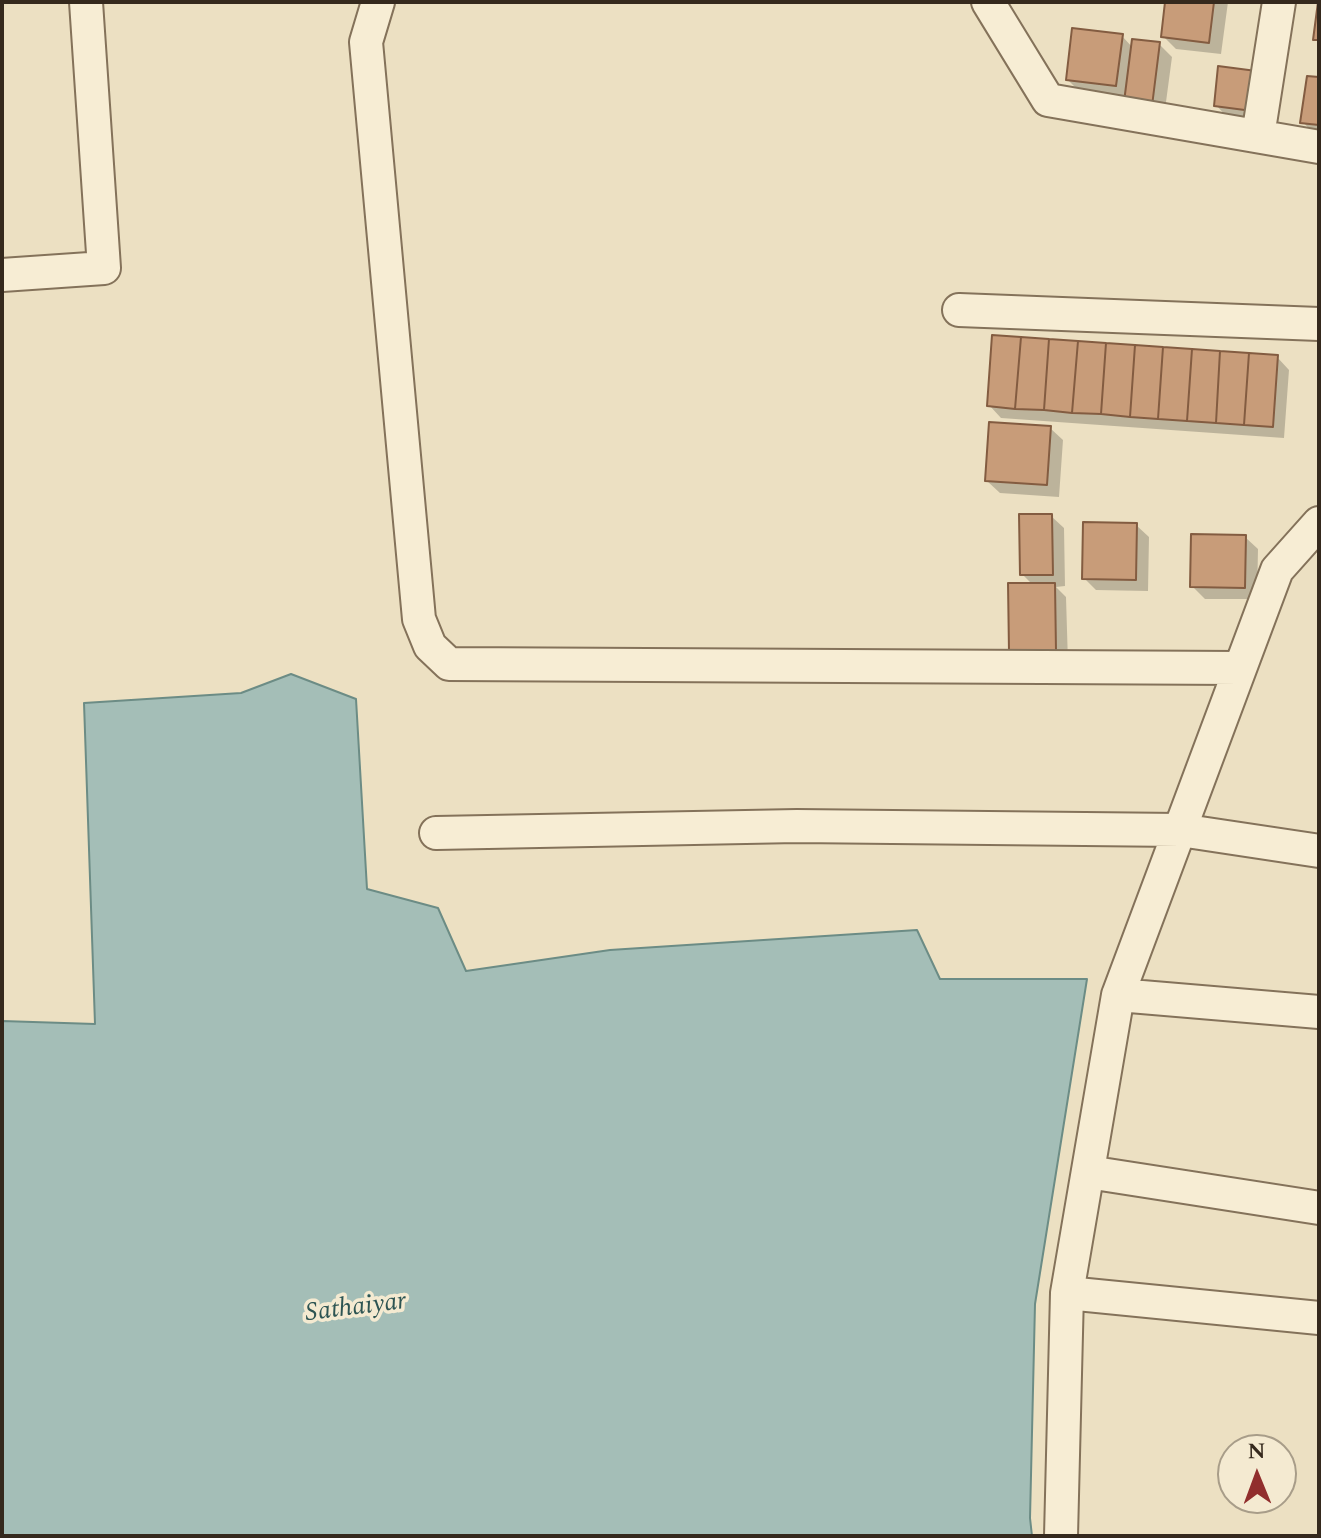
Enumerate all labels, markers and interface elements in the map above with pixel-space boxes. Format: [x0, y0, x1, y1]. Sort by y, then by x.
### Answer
water label: Sathaiyar [304, 1287, 408, 1331]
north arrow [1217, 1434, 1297, 1514]
text: N [1247, 1435, 1266, 1468]

